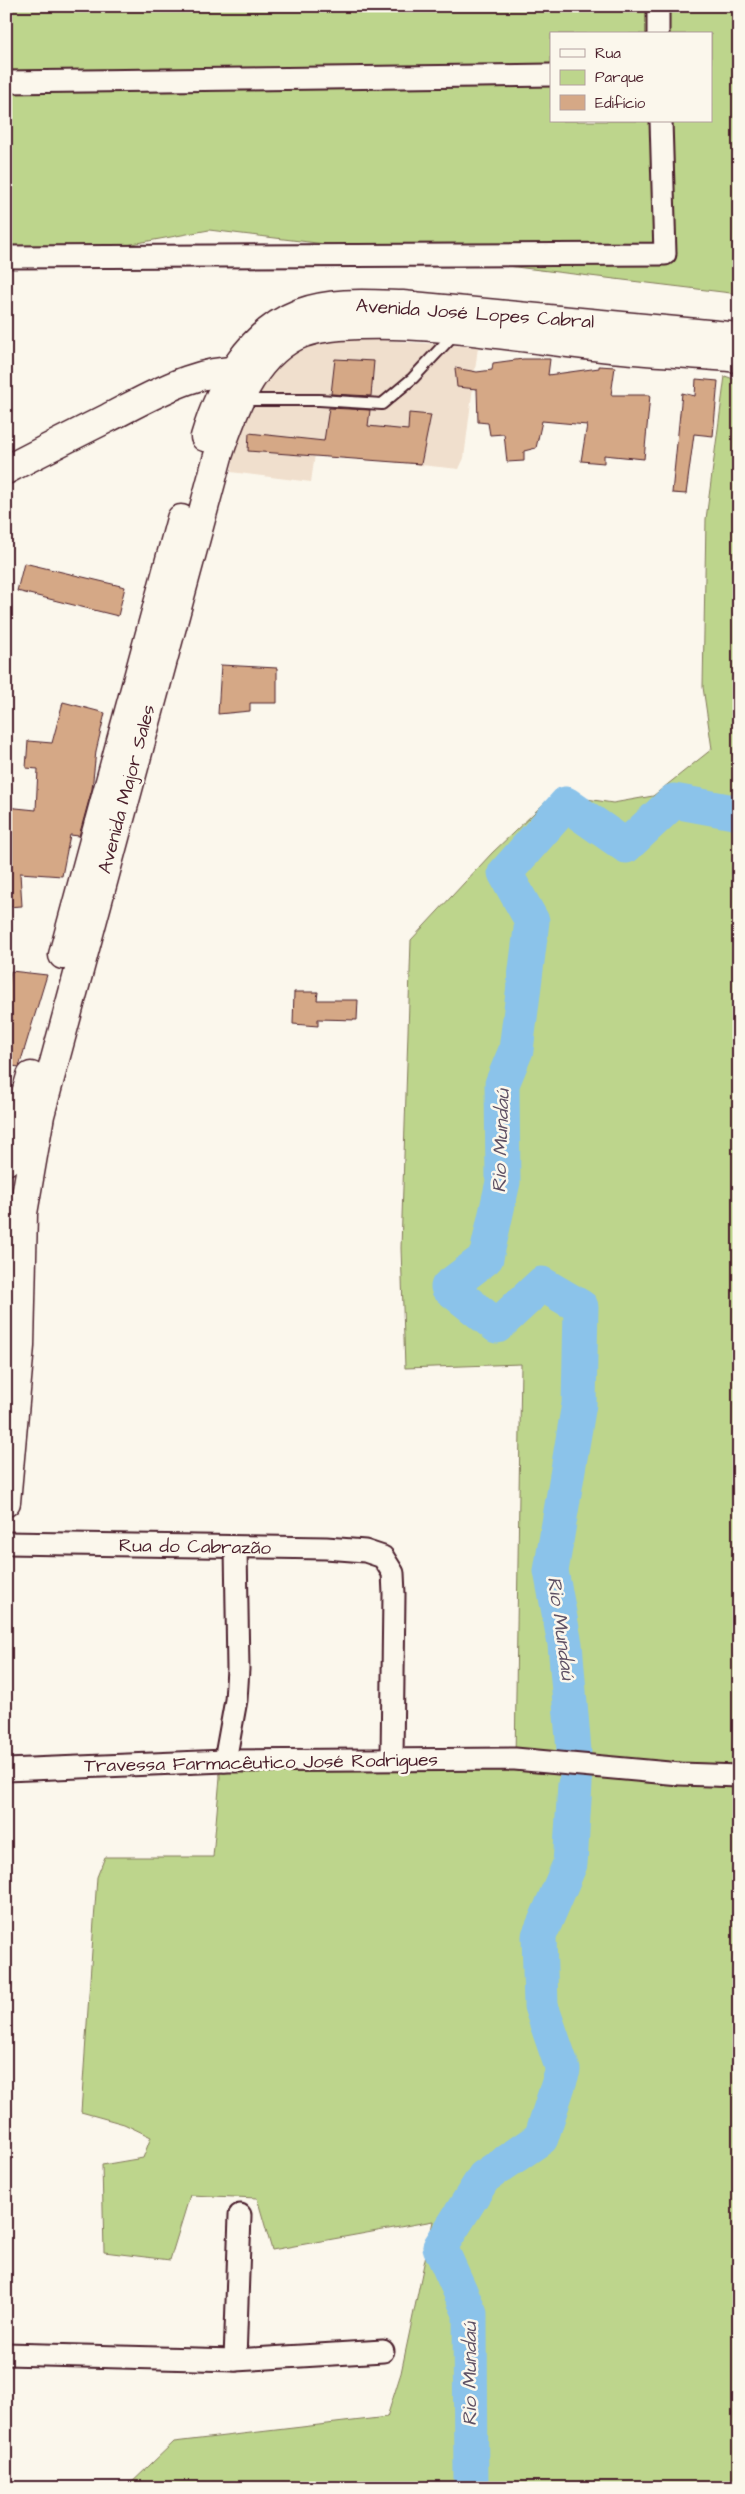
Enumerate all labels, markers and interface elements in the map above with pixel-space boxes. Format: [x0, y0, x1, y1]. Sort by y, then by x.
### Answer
legend [550, 32, 712, 122]
text: Rua [595, 43, 621, 64]
text: Parque [595, 67, 644, 88]
text: Edifício [595, 93, 646, 114]
street label: Avenida José Lopes Cabral [355, 292, 595, 336]
street label: Avenida Major Sales [91, 702, 163, 876]
water label: Rio Mundaú [485, 1087, 517, 1193]
street label: Rua do Cabrazão [119, 1532, 272, 1562]
water label: Rio Mundaú [540, 1575, 582, 1683]
street label: Travessa Farmacêutico José Rodrigues [84, 1746, 438, 1781]
water label: Rio Mundaú [456, 2320, 484, 2426]

